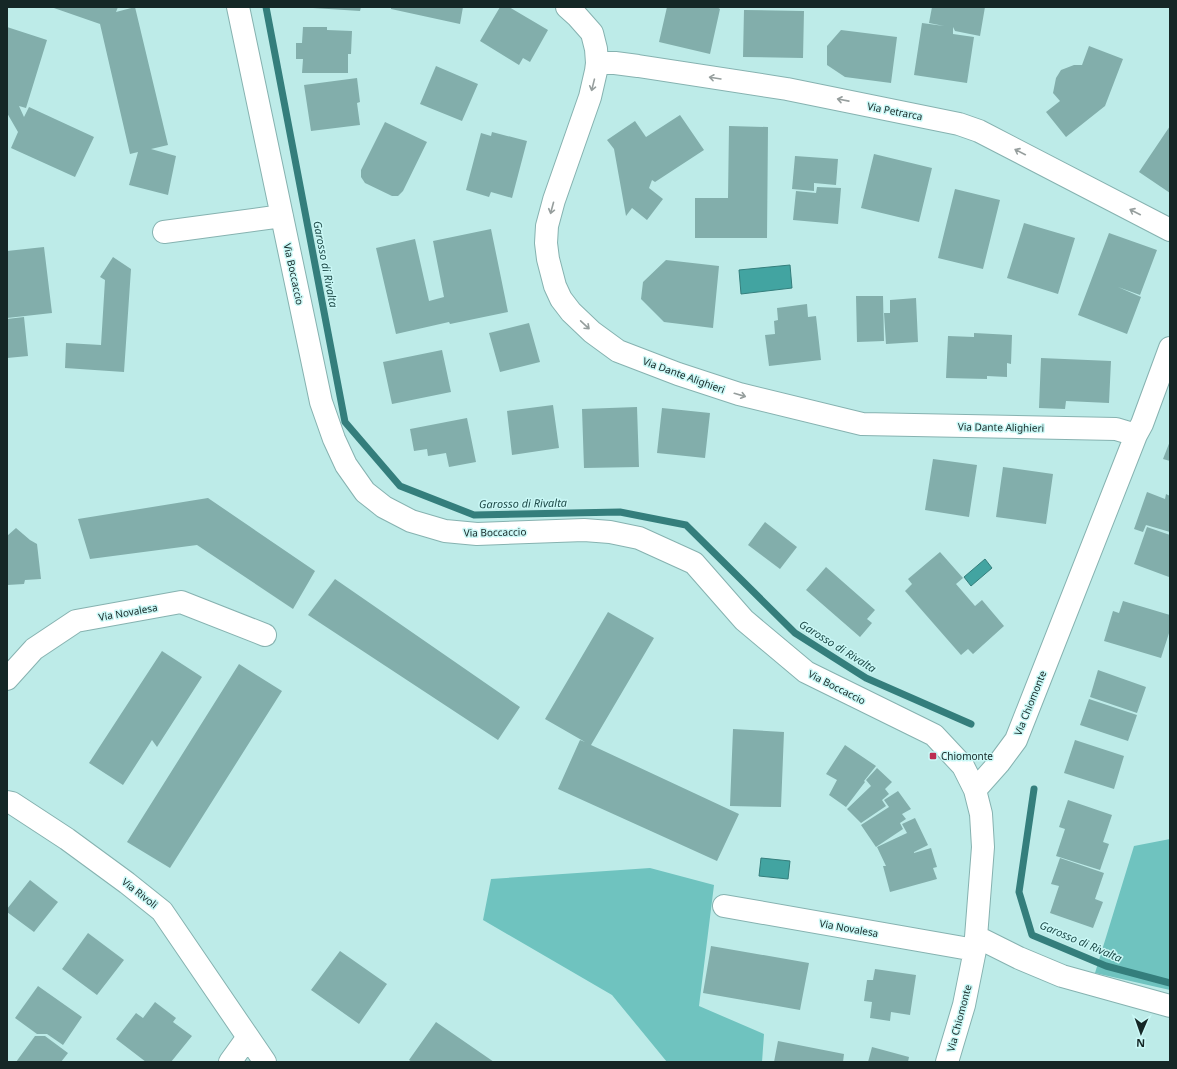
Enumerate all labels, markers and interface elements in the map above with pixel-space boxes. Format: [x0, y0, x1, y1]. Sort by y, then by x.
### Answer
one-way arrow [709, 73, 722, 81]
one-way arrow [589, 78, 596, 91]
one-way arrow [837, 96, 850, 104]
street label: Via Petrarca [866, 99, 924, 123]
one-way arrow [1014, 148, 1026, 155]
one-way arrow [548, 201, 555, 214]
one-way arrow [1130, 208, 1142, 215]
water label: Garosso di Rivalta [310, 219, 342, 309]
street label: Via Boccaccio [281, 242, 307, 306]
one-way arrow [580, 320, 590, 330]
street label: Via Dante Alighieri [641, 354, 727, 396]
one-way arrow [734, 391, 747, 399]
street label: Via Dante Alighieri [958, 419, 1044, 435]
water label: Garosso di Rivalta [479, 495, 568, 511]
street label: Via Boccaccio [463, 524, 527, 540]
street label: Via Novalesa [97, 600, 159, 624]
water label: Garosso di Rivalta [797, 616, 880, 676]
street label: Via Boccaccio [806, 667, 868, 707]
street label: Via Chiomonte [1011, 668, 1050, 737]
place label: Chiomonte [941, 749, 993, 763]
marker: Chiomonte [928, 751, 938, 761]
street label: Via Rivoli [119, 875, 161, 911]
street label: Via Novalesa [818, 916, 880, 940]
water label: Garosso di Rivalta [1038, 917, 1125, 965]
street label: Via Chiomonte [943, 983, 975, 1053]
north arrow [1121, 1013, 1161, 1053]
text: N [1136, 1036, 1145, 1051]

